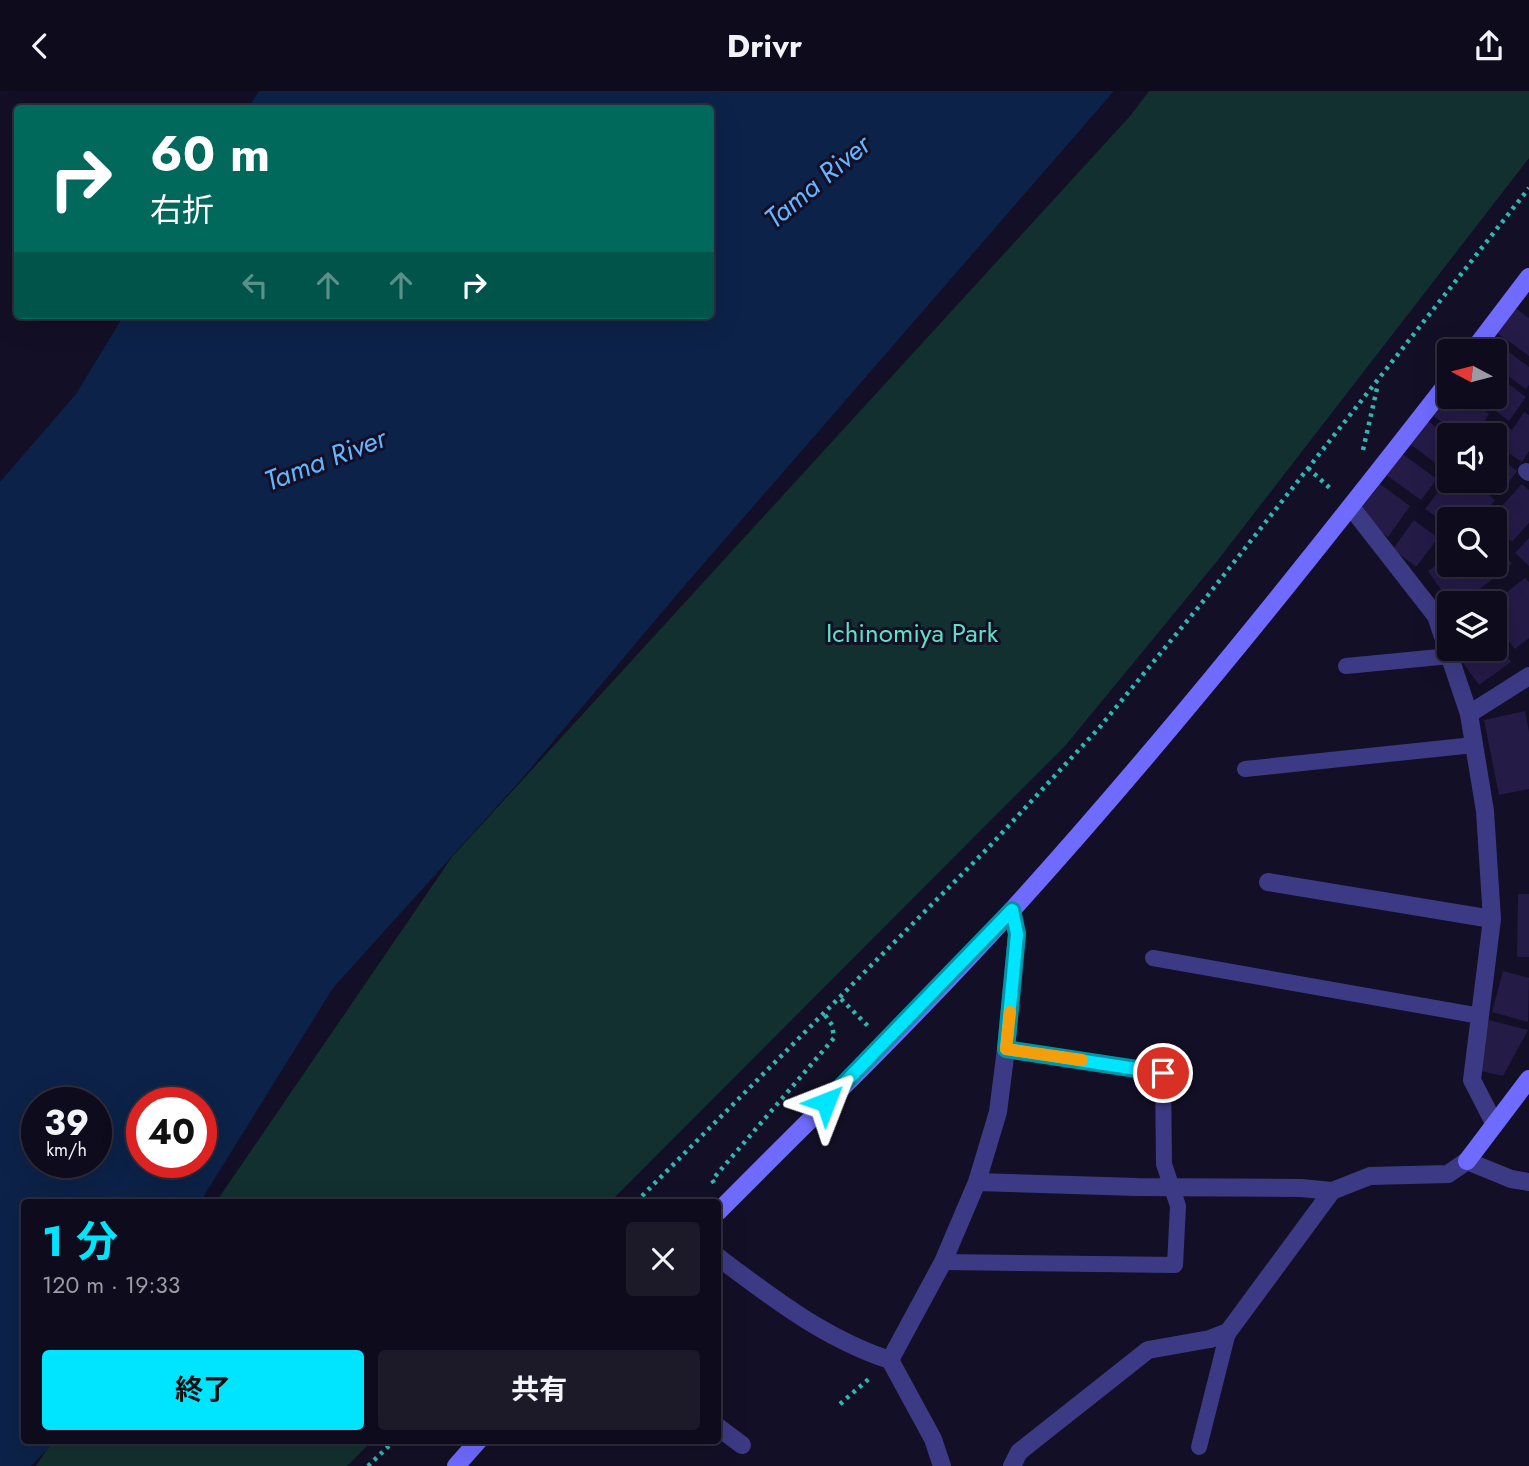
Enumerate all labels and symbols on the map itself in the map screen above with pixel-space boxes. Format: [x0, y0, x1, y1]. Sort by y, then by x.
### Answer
water label: Tama River [755, 124, 881, 238]
north arrow [1437, 339, 1507, 409]
water label: Tama River [258, 417, 394, 501]
park label: Ichinomiya Park [826, 614, 999, 652]
pin [1133, 1043, 1193, 1103]
position arrow [789, 1065, 863, 1139]
speed limit sign: 40 [126, 1087, 217, 1178]

